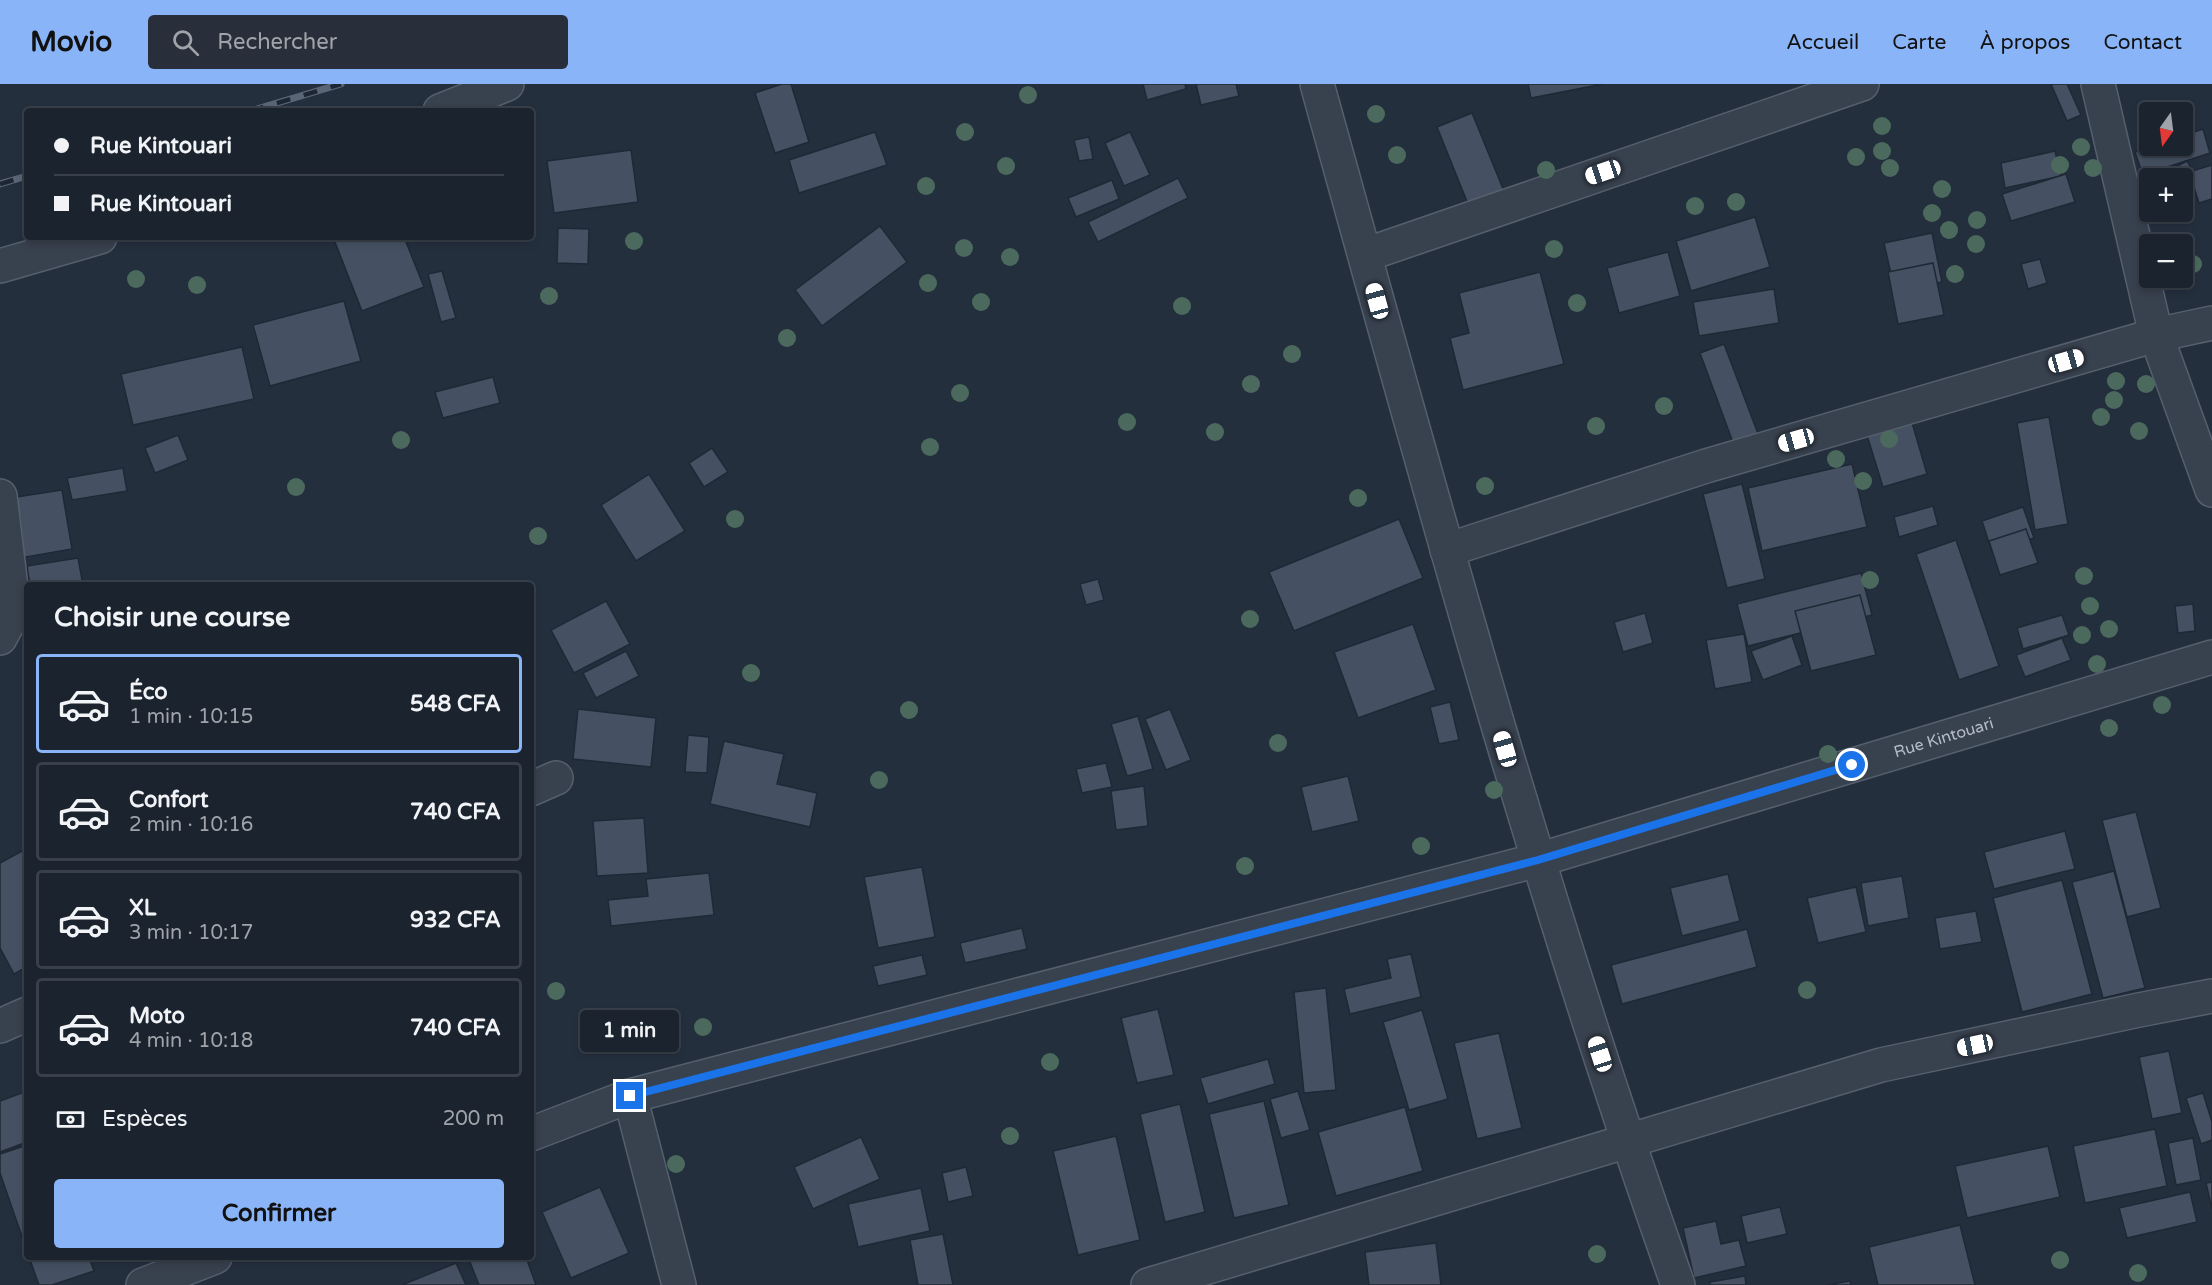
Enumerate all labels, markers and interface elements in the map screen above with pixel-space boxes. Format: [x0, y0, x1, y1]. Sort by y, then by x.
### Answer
search box [148, 15, 568, 69]
text: Movio [30, 25, 112, 59]
icon: search [169, 26, 202, 59]
text: Rechercher [217, 29, 337, 55]
text: Accueil [1786, 30, 1859, 55]
text: Carte [1892, 30, 1946, 55]
text: À propos [1979, 30, 2070, 55]
text: Contact [2103, 30, 2182, 55]
north arrow [2139, 102, 2193, 156]
map controls [2139, 102, 2193, 288]
text: Rue Kintouari [90, 133, 232, 159]
car [1583, 158, 1623, 186]
button: + [2139, 168, 2193, 222]
text: Rue Kintouari [90, 191, 232, 217]
button: − [2139, 234, 2193, 288]
car [1364, 281, 1390, 321]
car [2046, 347, 2086, 375]
car [1776, 426, 1816, 454]
text: Choisir une course [54, 601, 290, 634]
icon: car [57, 677, 111, 731]
text: Éco [129, 679, 168, 705]
text: 548 CFA [410, 691, 501, 717]
text: 1 min · 10:15 [129, 705, 253, 729]
street label: Rue Kintouari [1891, 713, 1996, 762]
car [1491, 729, 1519, 769]
route start [1838, 751, 1865, 778]
icon: car [57, 785, 111, 839]
text: Confort [129, 787, 208, 813]
text: 740 CFA [410, 799, 501, 825]
text: 2 min · 10:16 [129, 813, 253, 837]
icon: car [57, 893, 111, 947]
text: XL [129, 895, 156, 921]
text: 932 CFA [410, 907, 501, 933]
text: 3 min · 10:17 [129, 921, 253, 945]
icon: car [57, 1001, 111, 1055]
text: Moto [129, 1003, 185, 1029]
callout: 1 min [580, 1009, 680, 1051]
text: 740 CFA [410, 1015, 501, 1041]
text: 1 min [603, 1019, 656, 1043]
text: 4 min · 10:18 [129, 1029, 253, 1053]
car [1956, 1032, 1994, 1058]
car [1586, 1034, 1614, 1074]
route end [616, 1082, 643, 1109]
icon: cash [54, 1103, 87, 1136]
text: Espèces [102, 1106, 187, 1132]
text: 200 m [443, 1107, 504, 1131]
button: Confirmer [54, 1179, 504, 1248]

